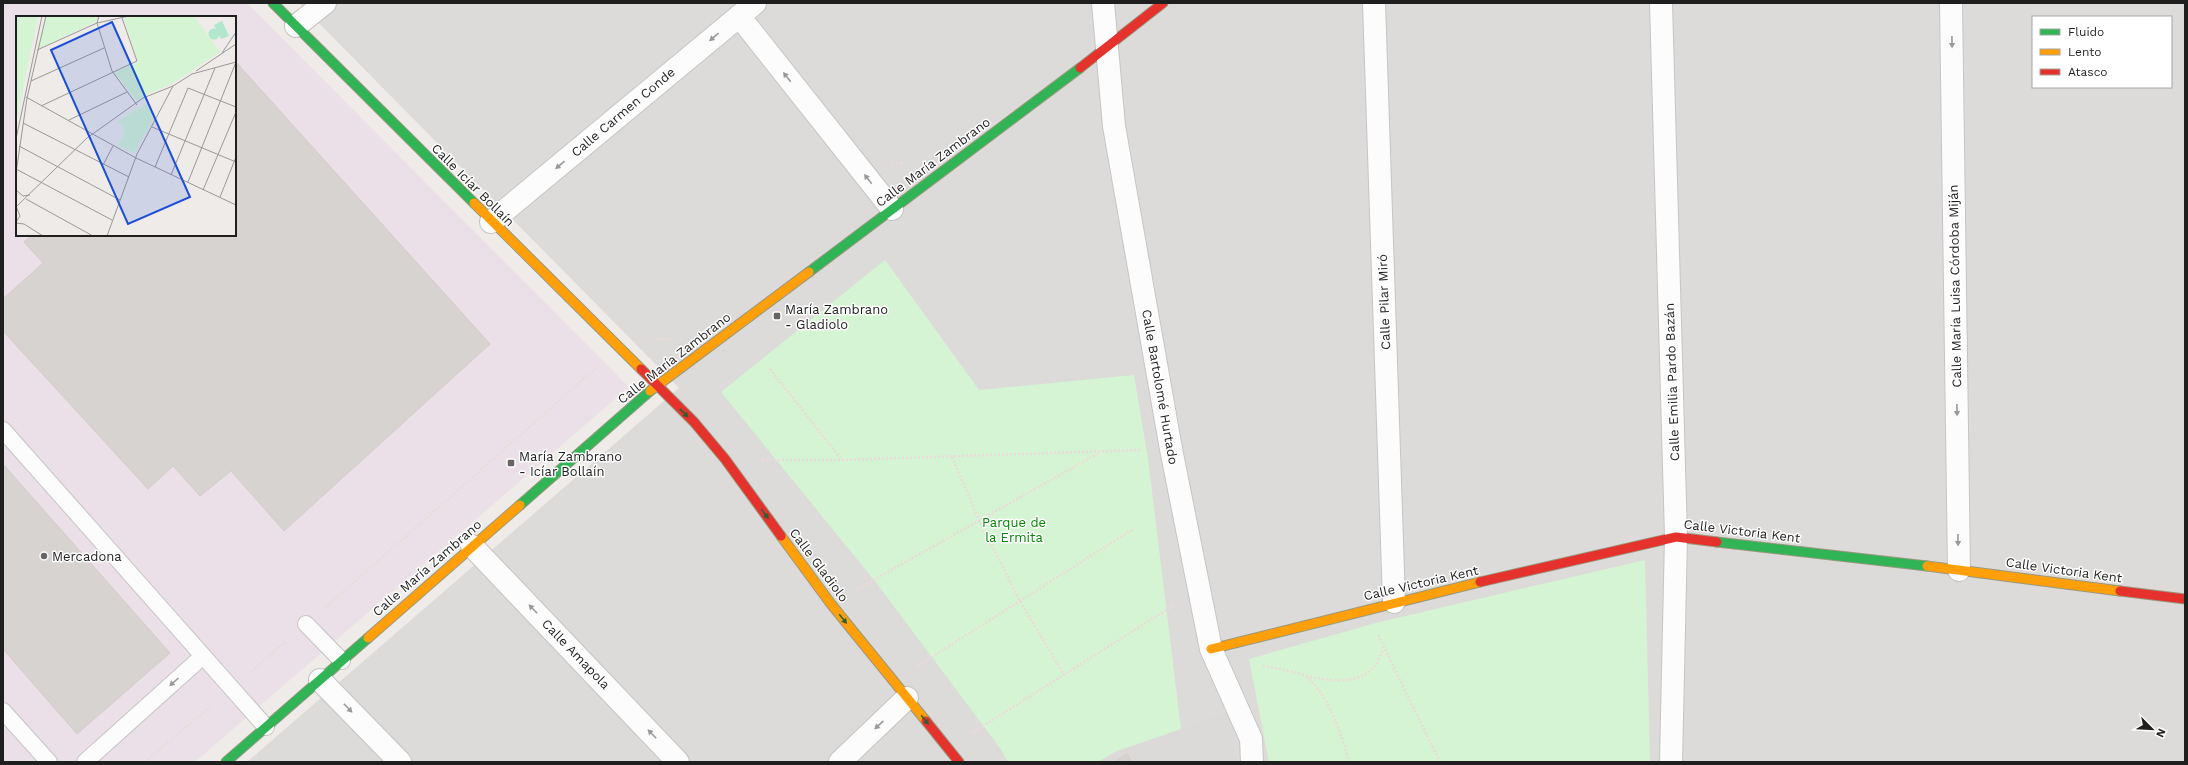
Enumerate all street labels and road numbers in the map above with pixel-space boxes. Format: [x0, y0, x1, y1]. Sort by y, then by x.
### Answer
street label: Calle Carmen Conde [568, 64, 678, 160]
street label: Calle María Zambrano [873, 114, 993, 210]
street label: Calle Icíar Bollaín [429, 141, 517, 229]
street label: Calle María Luisa Córdoba Miján [1946, 184, 1964, 388]
street label: Calle Pilar Miró [1375, 254, 1393, 350]
street label: Calle Emilia Pardo Bazán [1662, 303, 1682, 461]
street label: Calle Bartolomé Hurtado [1139, 308, 1181, 466]
street label: Calle María Zambrano [615, 309, 734, 407]
street label: Calle Victoria Kent [1683, 516, 1802, 546]
street label: Calle María Zambrano [370, 517, 485, 619]
street label: Calle Gladiolo [786, 525, 852, 605]
street label: Calle Victoria Kent [2005, 554, 2124, 586]
street label: Calle Victoria Kent [1362, 562, 1480, 603]
street label: Calle Amapola [539, 616, 614, 692]

